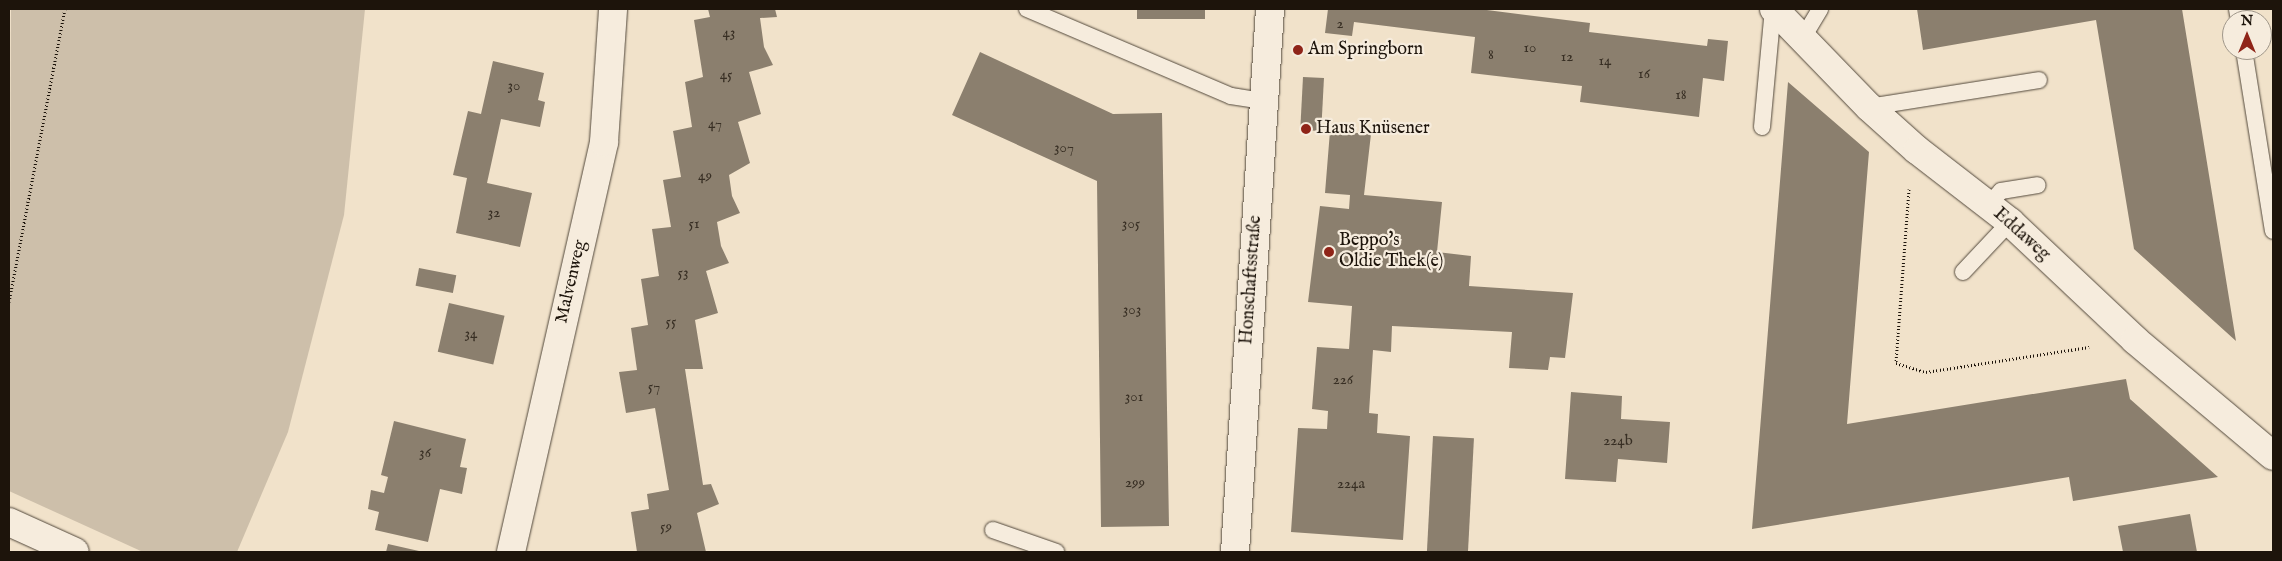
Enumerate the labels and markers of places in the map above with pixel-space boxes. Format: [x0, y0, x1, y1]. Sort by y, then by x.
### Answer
place label: Am Springborn [1308, 39, 1423, 61]
marker: Am Springborn [1292, 44, 1304, 56]
place label: Haus Knüsener [1316, 118, 1430, 140]
marker: Haus Knüsener [1300, 123, 1312, 135]
place label: Beppo's Oldie Thek(e) [1339, 231, 1443, 274]
marker: Beppo's Oldie Thek(e) [1323, 246, 1335, 258]

